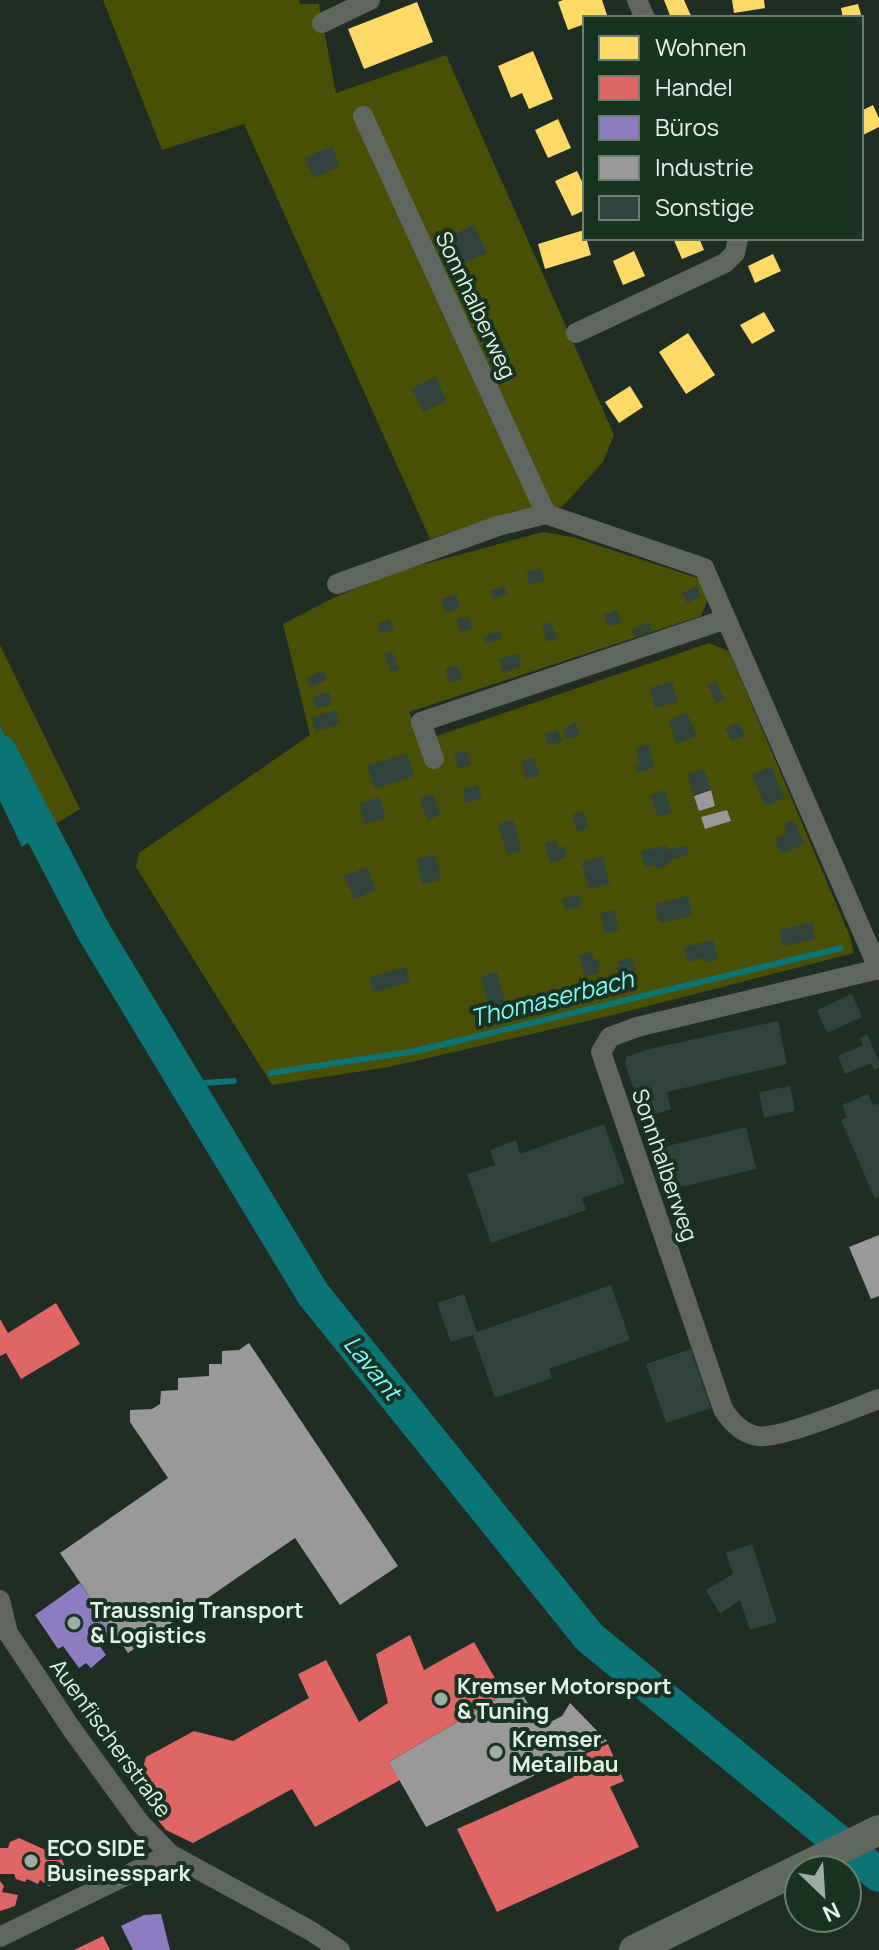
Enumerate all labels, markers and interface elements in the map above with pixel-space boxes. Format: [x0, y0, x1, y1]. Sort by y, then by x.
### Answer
legend [583, 16, 863, 240]
text: Wohnen [655, 30, 747, 63]
text: Handel [655, 70, 733, 103]
text: Büros [655, 110, 719, 143]
text: Industrie [655, 150, 754, 183]
text: Sonstige [655, 190, 754, 223]
street label: Sonnhalberweg [429, 226, 523, 384]
water label: Thomaserbach [467, 961, 637, 1034]
street label: Sonnhalberweg [625, 1085, 705, 1245]
water label: Lavant [337, 1328, 411, 1408]
place label: Traussnig Transport & Logistics [90, 1595, 303, 1650]
marker: Traussnig Transport & Logistics [65, 1614, 83, 1632]
street label: Auenfischerstraße [43, 1653, 179, 1823]
place label: Kremser Motorsport & Tuning [457, 1671, 671, 1726]
marker: Kremser Motorsport & Tuning [432, 1690, 450, 1708]
place label: Kremser Metallbau [512, 1724, 619, 1779]
marker: Kremser Metallbau [487, 1743, 505, 1761]
place label: ECO SIDE Businesspark [47, 1833, 191, 1888]
marker: ECO SIDE Businesspark [22, 1852, 40, 1870]
north arrow [783, 1854, 863, 1934]
text: N [818, 1895, 845, 1929]

